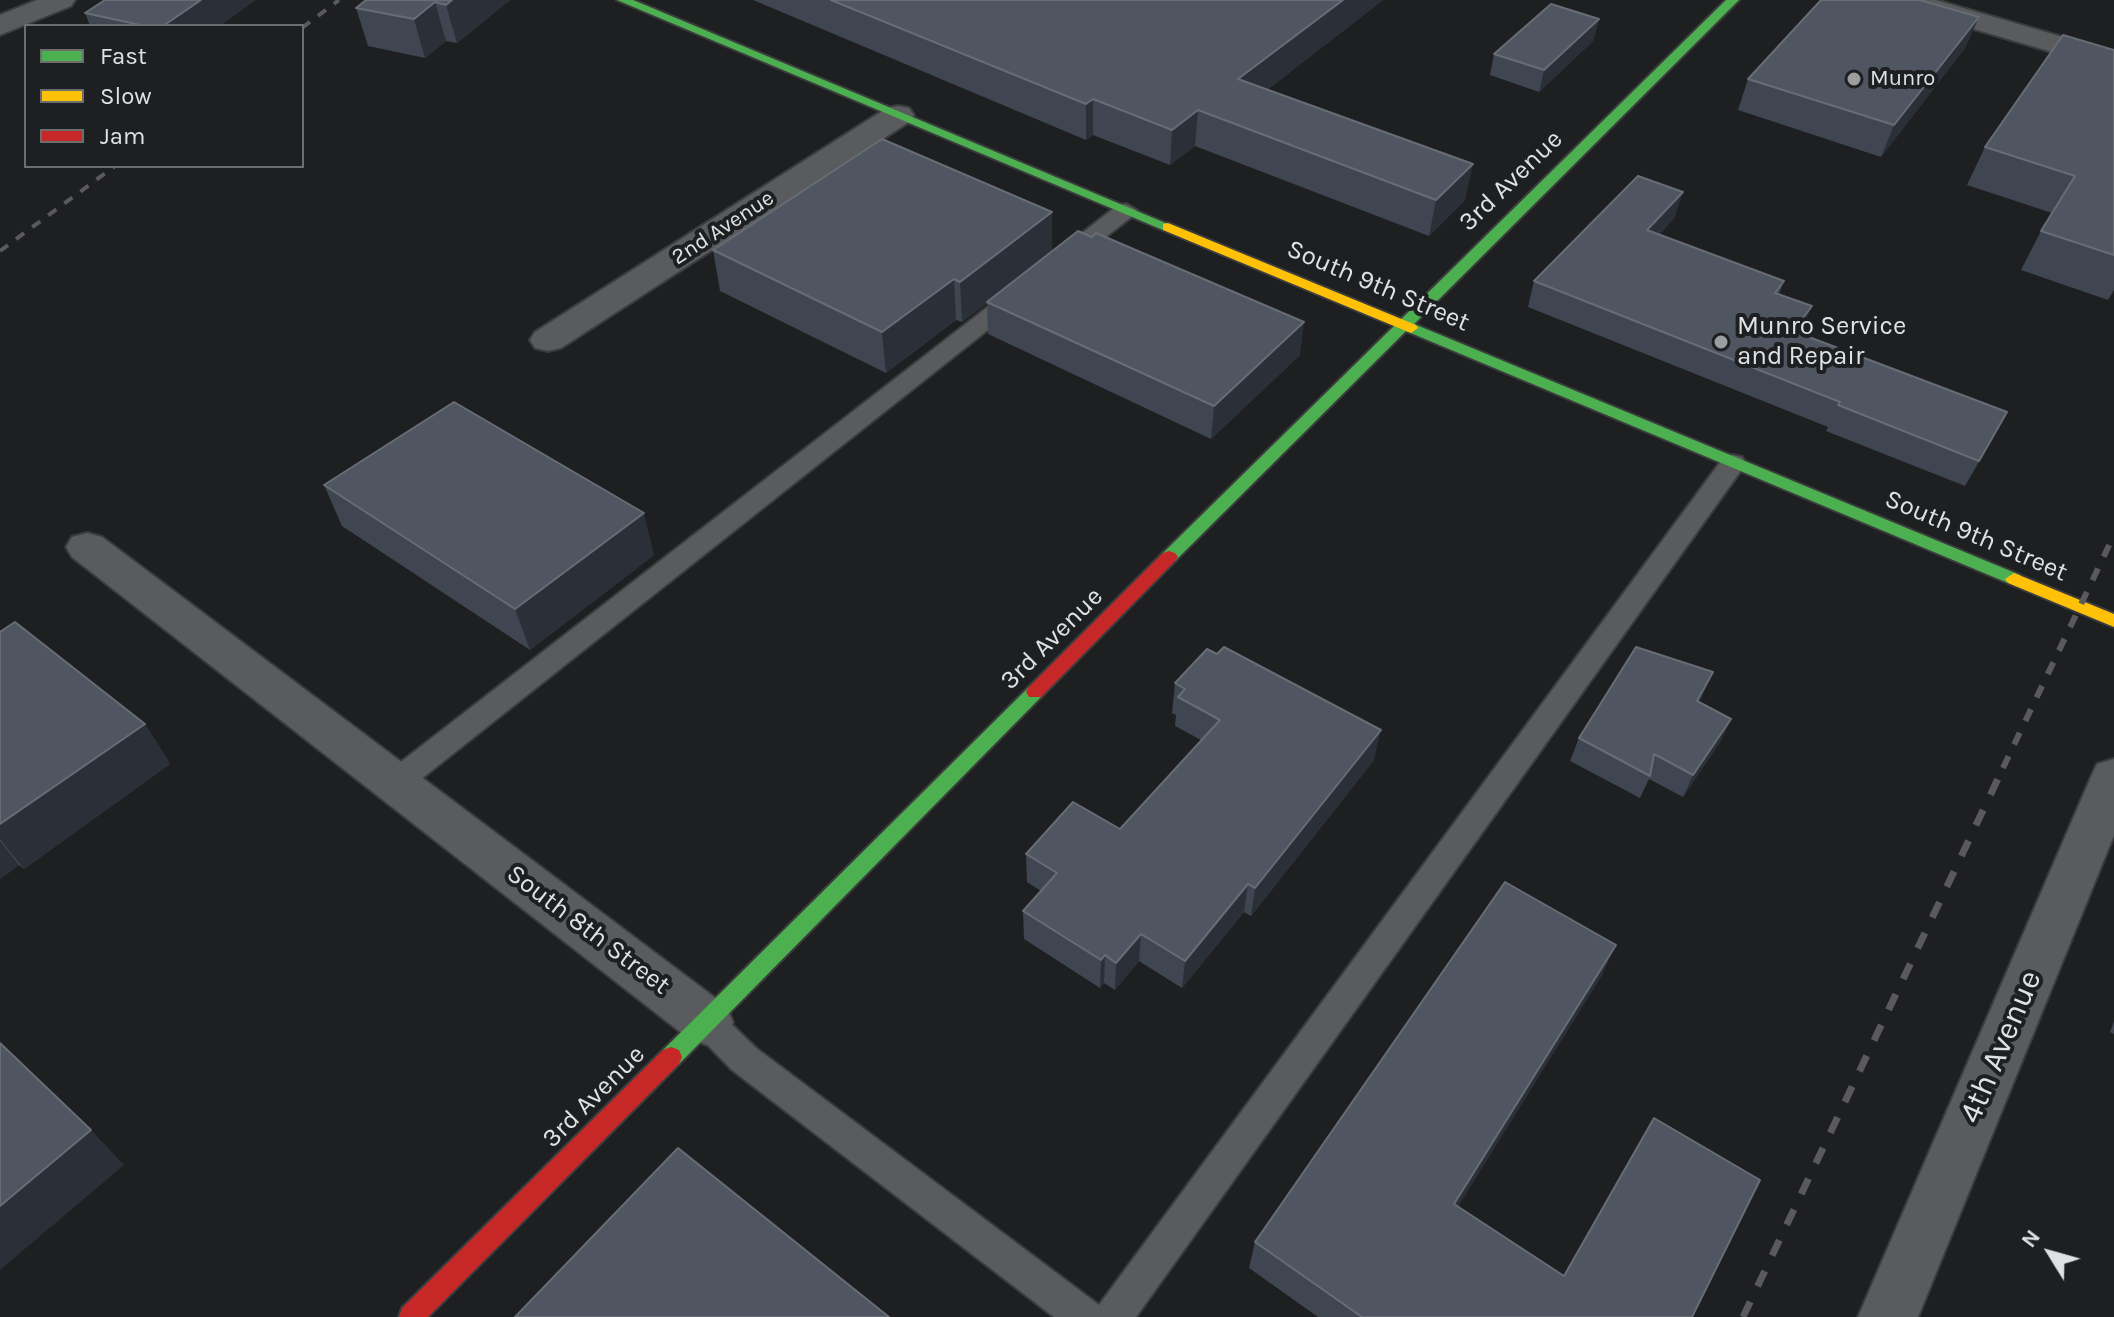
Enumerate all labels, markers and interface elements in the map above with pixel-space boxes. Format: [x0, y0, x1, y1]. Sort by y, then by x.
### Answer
legend [24, 24, 304, 168]
text: Fast [100, 42, 147, 70]
place label: Munro [1870, 66, 1935, 92]
marker: Munro [1845, 70, 1863, 88]
text: Slow [100, 82, 152, 110]
text: Jam [100, 122, 145, 150]
street label: 3rd Avenue [1453, 124, 1569, 238]
street label: 2nd Avenue [667, 185, 779, 271]
street label: South 9th Street [1282, 233, 1474, 339]
place label: Munro Service and Repair [1737, 311, 1906, 372]
marker: Munro Service and Repair [1712, 333, 1730, 351]
street label: South 9th Street [1880, 483, 2072, 589]
street label: 3rd Avenue [994, 581, 1110, 697]
street label: South 8th Street [500, 858, 676, 1002]
street label: 4th Avenue [1952, 965, 2050, 1129]
street label: 3rd Avenue [536, 1039, 652, 1155]
north arrow [2010, 1213, 2090, 1293]
text: N [2016, 1224, 2046, 1253]

